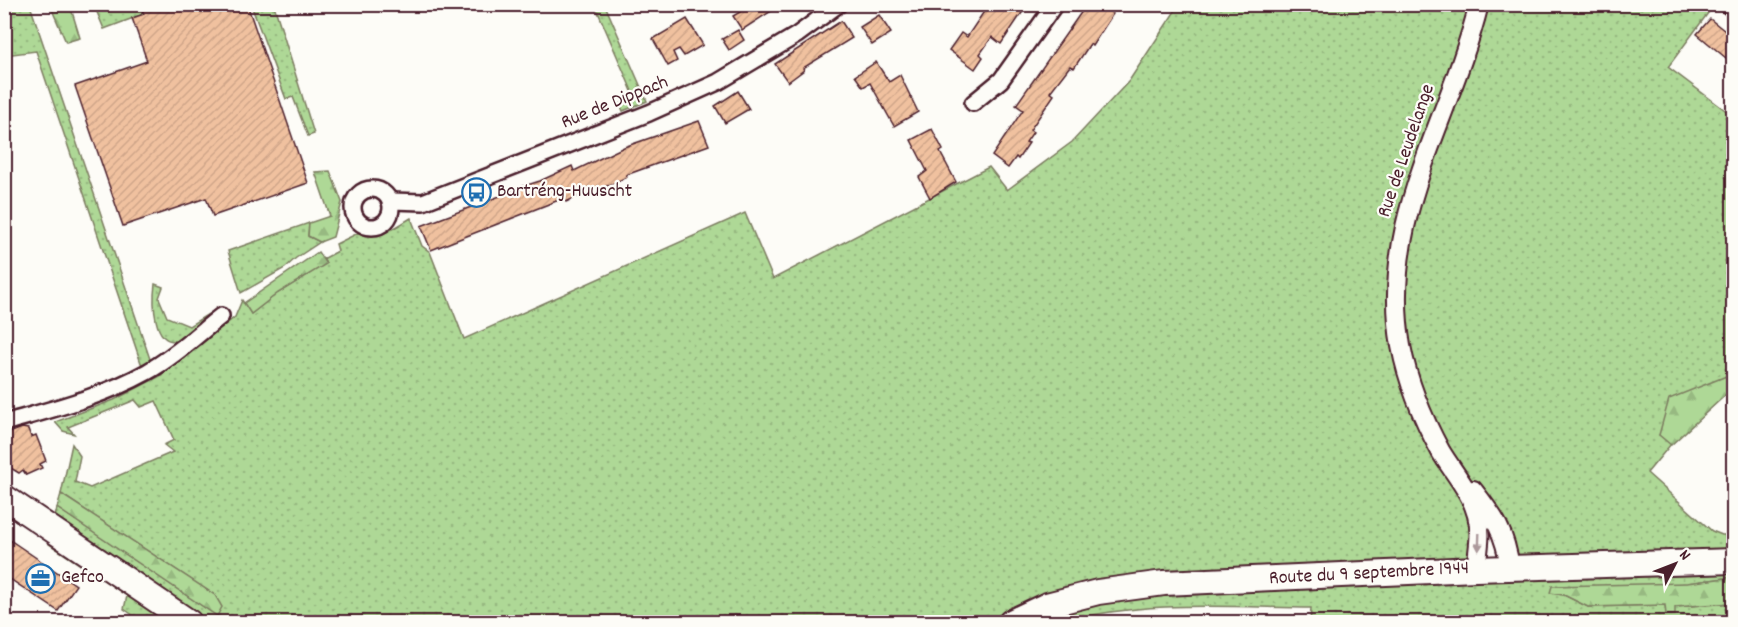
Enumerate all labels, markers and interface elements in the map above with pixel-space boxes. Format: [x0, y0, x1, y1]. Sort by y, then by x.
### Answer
street label: Rue de Dippach [557, 69, 673, 137]
street label: Rue de Leudelange [1371, 80, 1443, 221]
bus stop icon: Bartréng-Huuscht [460, 176, 492, 208]
place label: Bartréng-Huuscht [497, 178, 632, 206]
one-way arrow [1474, 533, 1483, 552]
north arrow [1645, 534, 1705, 594]
text: N [1673, 545, 1696, 566]
street label: Route du 9 septembre 1944 [1268, 555, 1470, 593]
office icon: Gefco [24, 562, 56, 594]
place label: Gefco [61, 564, 104, 592]

